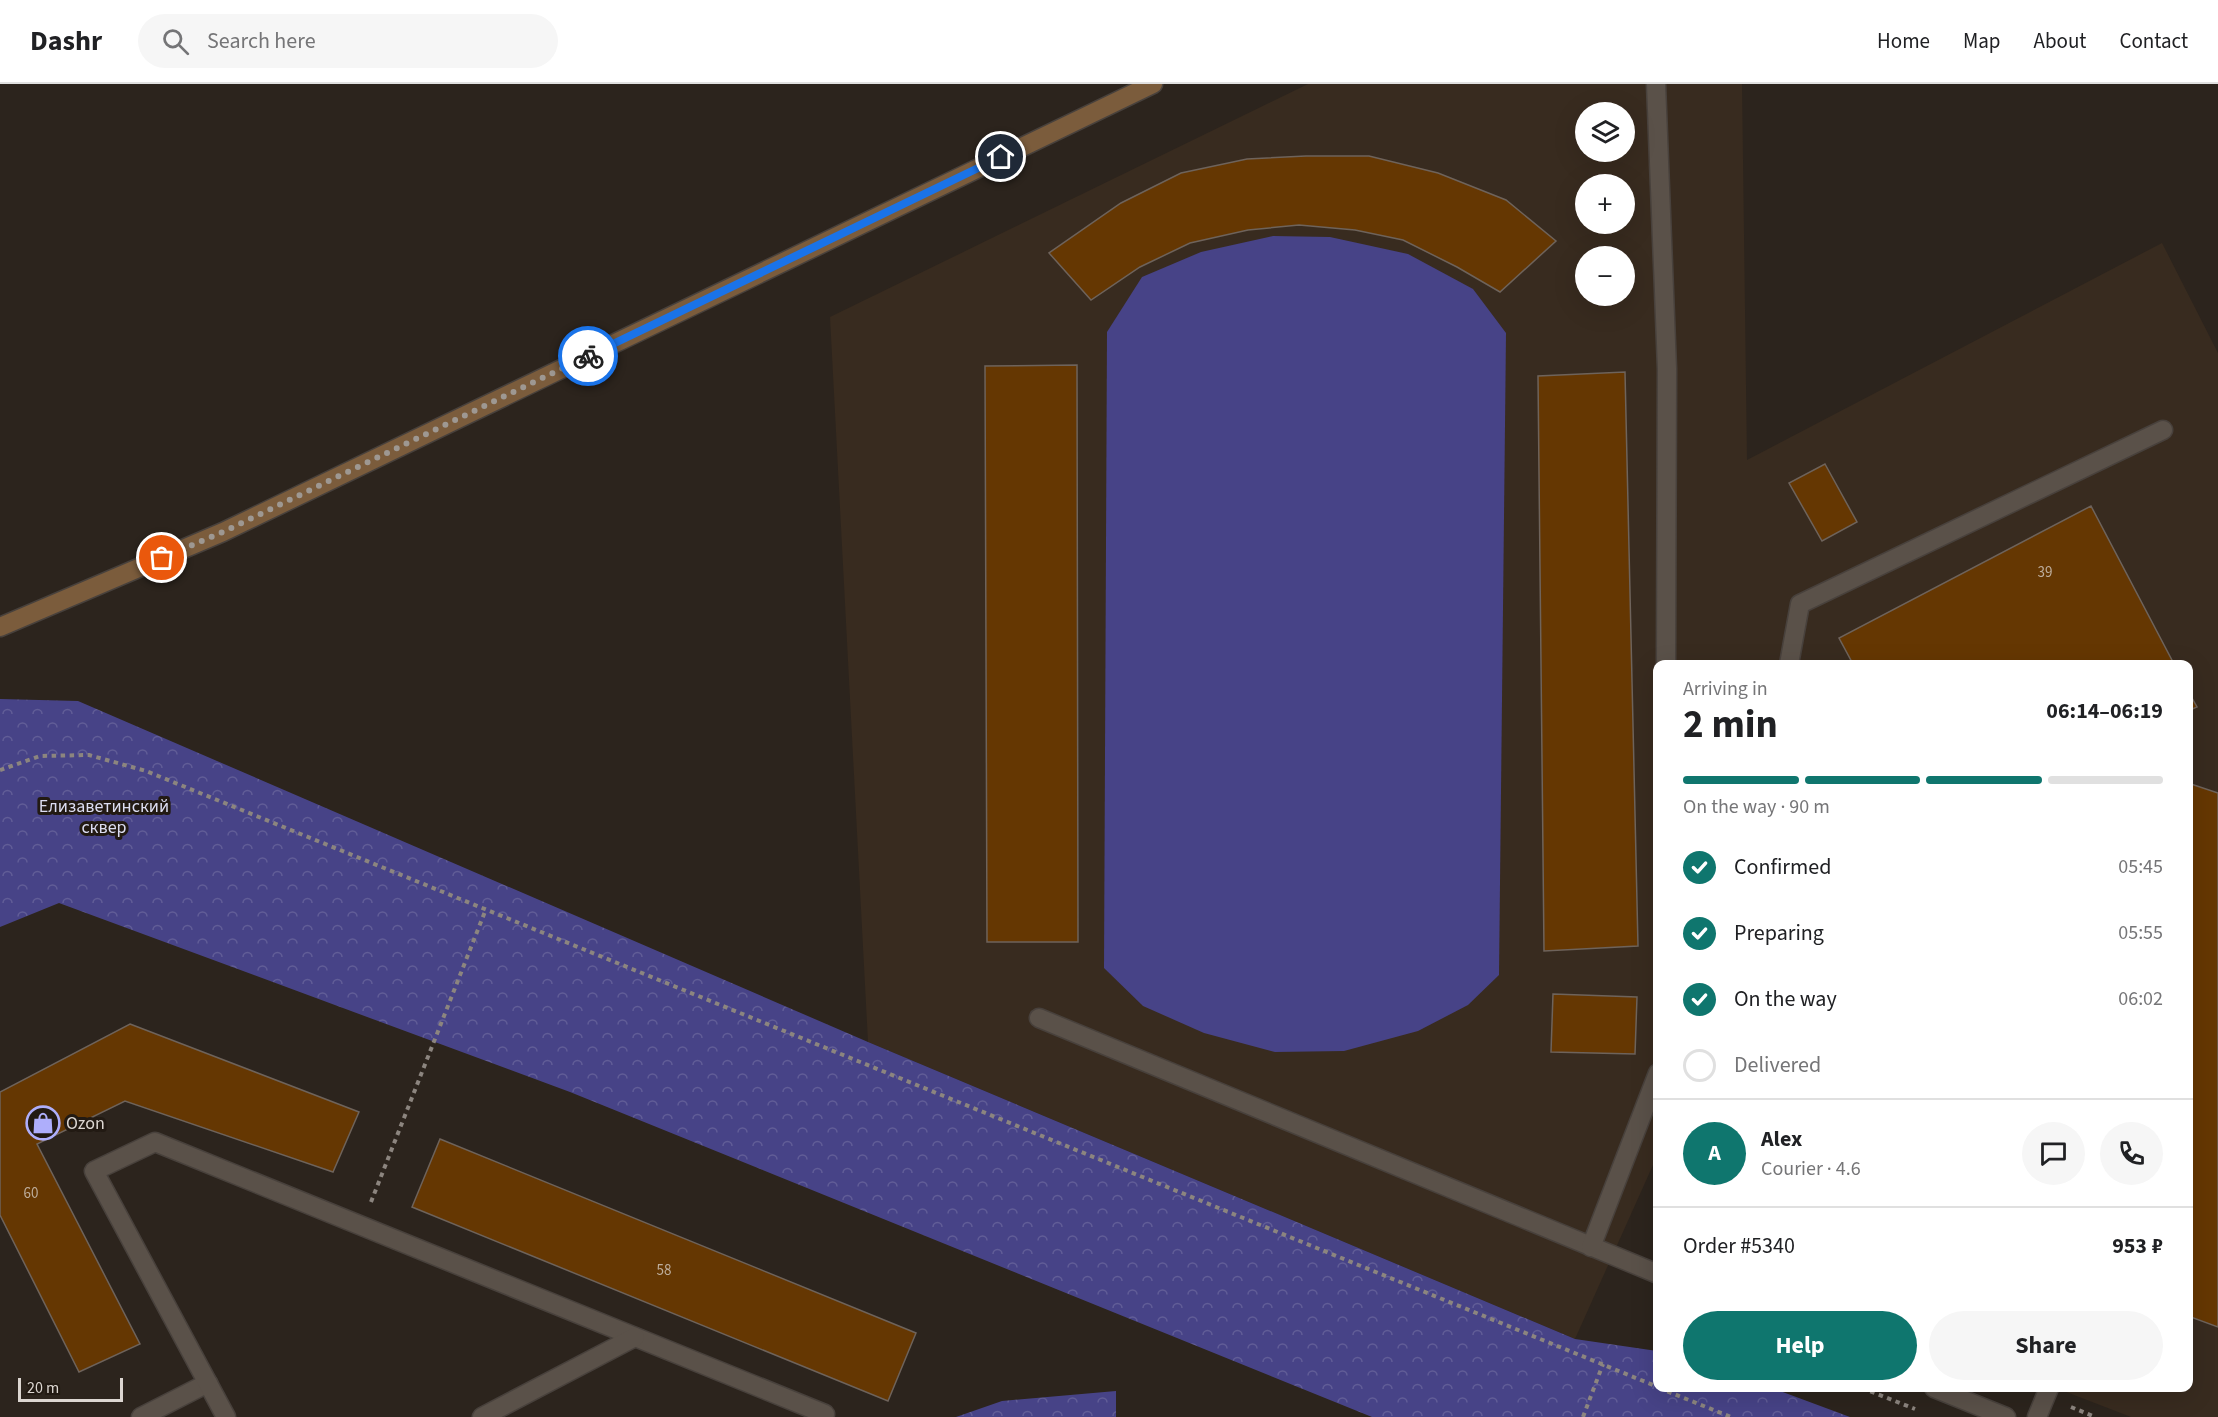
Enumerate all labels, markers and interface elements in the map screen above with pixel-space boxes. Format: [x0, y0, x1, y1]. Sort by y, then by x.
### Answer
search box [138, 14, 558, 68]
text: Dashr [30, 21, 102, 61]
icon: search [159, 25, 192, 58]
text: Search here [207, 25, 316, 57]
text: Home [1877, 26, 1930, 56]
text: Map [1963, 26, 2001, 56]
text: About [2034, 26, 2086, 56]
text: Contact [2119, 26, 2188, 56]
map controls [1575, 102, 1635, 306]
button: layers [1575, 102, 1635, 162]
pin [975, 131, 1026, 182]
icon: home [984, 140, 1017, 173]
button: + [1575, 174, 1635, 234]
button: − [1575, 246, 1635, 306]
courier [558, 326, 618, 386]
icon: bike [572, 340, 605, 373]
pin [136, 532, 187, 583]
icon: bag [145, 541, 178, 574]
house number: 39 [2038, 562, 2052, 583]
text: Arriving in [1683, 675, 1768, 703]
text: 06:14–06:19 [2046, 695, 2163, 727]
text: 2 min [1683, 697, 1778, 753]
text: On the way · 90 m [1683, 793, 1830, 821]
park label: Елизаветинский сквер [39, 794, 169, 840]
icon: check [1683, 851, 1716, 884]
text: Confirmed [1734, 851, 1831, 883]
text: 05:45 [2118, 853, 2163, 881]
icon: check [1683, 917, 1716, 950]
text: Preparing [1734, 917, 1824, 949]
text: 05:55 [2118, 919, 2163, 947]
icon: check [1683, 983, 1716, 1016]
text: On the way [1734, 983, 1837, 1015]
text: 06:02 [2118, 985, 2163, 1013]
text: Delivered [1734, 1049, 1821, 1081]
shop icon: Ozon [25, 1105, 61, 1141]
place label: Ozon [66, 1111, 105, 1136]
button: chat [2022, 1122, 2085, 1185]
button: phone [2100, 1122, 2163, 1185]
text: Alex [1761, 1123, 1802, 1155]
text: A [1708, 1137, 1721, 1169]
text: Courier · 4.6 [1761, 1155, 1861, 1183]
house number: 60 [24, 1183, 38, 1204]
text: Order #5340 [1683, 1230, 1795, 1262]
text: 953 ₽ [2112, 1230, 2163, 1262]
house number: 58 [657, 1260, 671, 1281]
button: Help [1683, 1311, 1917, 1380]
button: Share [1929, 1311, 2163, 1380]
scale bar [18, 1375, 123, 1402]
text: 20 m [27, 1377, 59, 1399]

